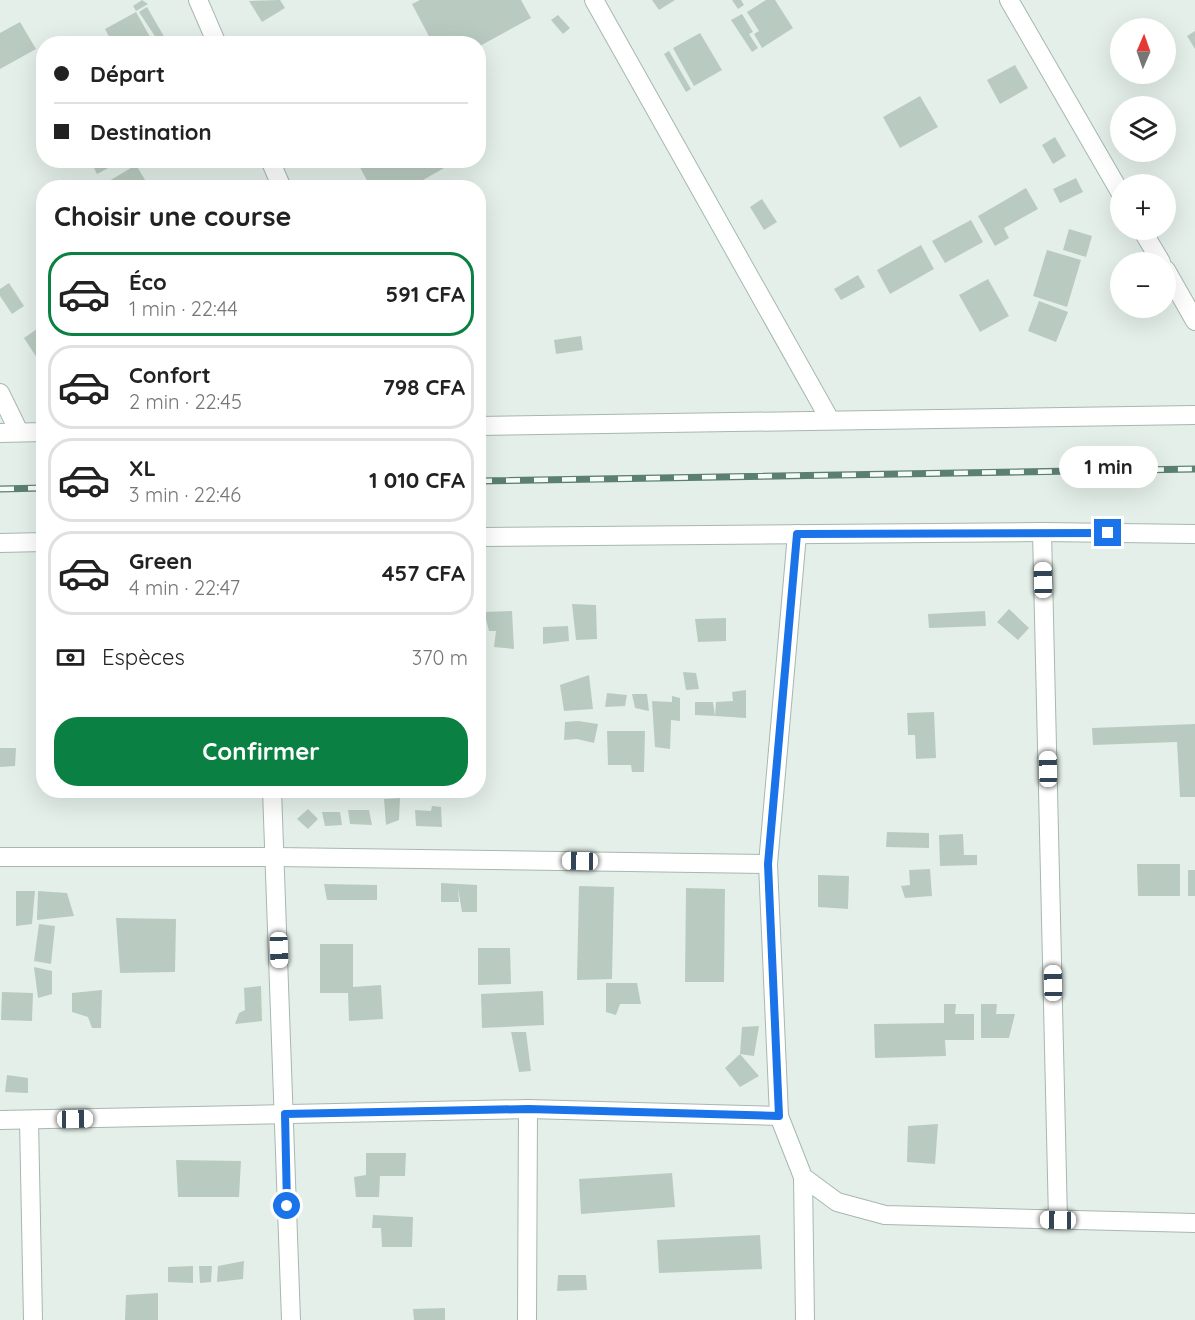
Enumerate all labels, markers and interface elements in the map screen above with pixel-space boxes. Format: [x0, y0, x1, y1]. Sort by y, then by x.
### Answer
north arrow [1110, 18, 1176, 84]
map controls [1110, 18, 1176, 318]
text: Départ [90, 60, 165, 88]
button: layers [1110, 96, 1176, 162]
text: Destination [90, 118, 212, 146]
button: + [1110, 174, 1176, 240]
text: Choisir une course [54, 199, 291, 233]
button: − [1110, 252, 1176, 318]
icon: car [57, 267, 111, 321]
text: Éco [129, 268, 167, 296]
text: 591 CFA [386, 280, 465, 308]
text: 1 min · 22:44 [129, 296, 238, 321]
icon: car [57, 360, 111, 414]
text: Confort [129, 361, 211, 389]
text: 798 CFA [383, 373, 465, 401]
text: 2 min · 22:45 [129, 389, 242, 414]
callout: 1 min [1058, 446, 1158, 488]
icon: car [57, 453, 111, 507]
text: XL [129, 454, 156, 482]
text: 1 min [1084, 454, 1133, 479]
text: 1 010 CFA [369, 466, 465, 494]
text: 3 min · 22:46 [129, 482, 241, 507]
route end [1094, 519, 1121, 546]
icon: car [57, 546, 111, 600]
text: Green [129, 547, 192, 575]
text: 457 CFA [382, 559, 465, 587]
car [1034, 562, 1052, 598]
text: 4 min · 22:47 [129, 575, 240, 600]
icon: cash [54, 641, 87, 674]
text: Espèces [102, 643, 185, 671]
text: 370 m [412, 645, 468, 670]
button: Confirmer [54, 717, 468, 786]
car [1039, 751, 1057, 787]
car [562, 852, 598, 870]
car [269, 932, 289, 968]
car [1044, 965, 1062, 1001]
car [57, 1110, 93, 1128]
route start [273, 1192, 300, 1219]
car [1040, 1211, 1076, 1229]

